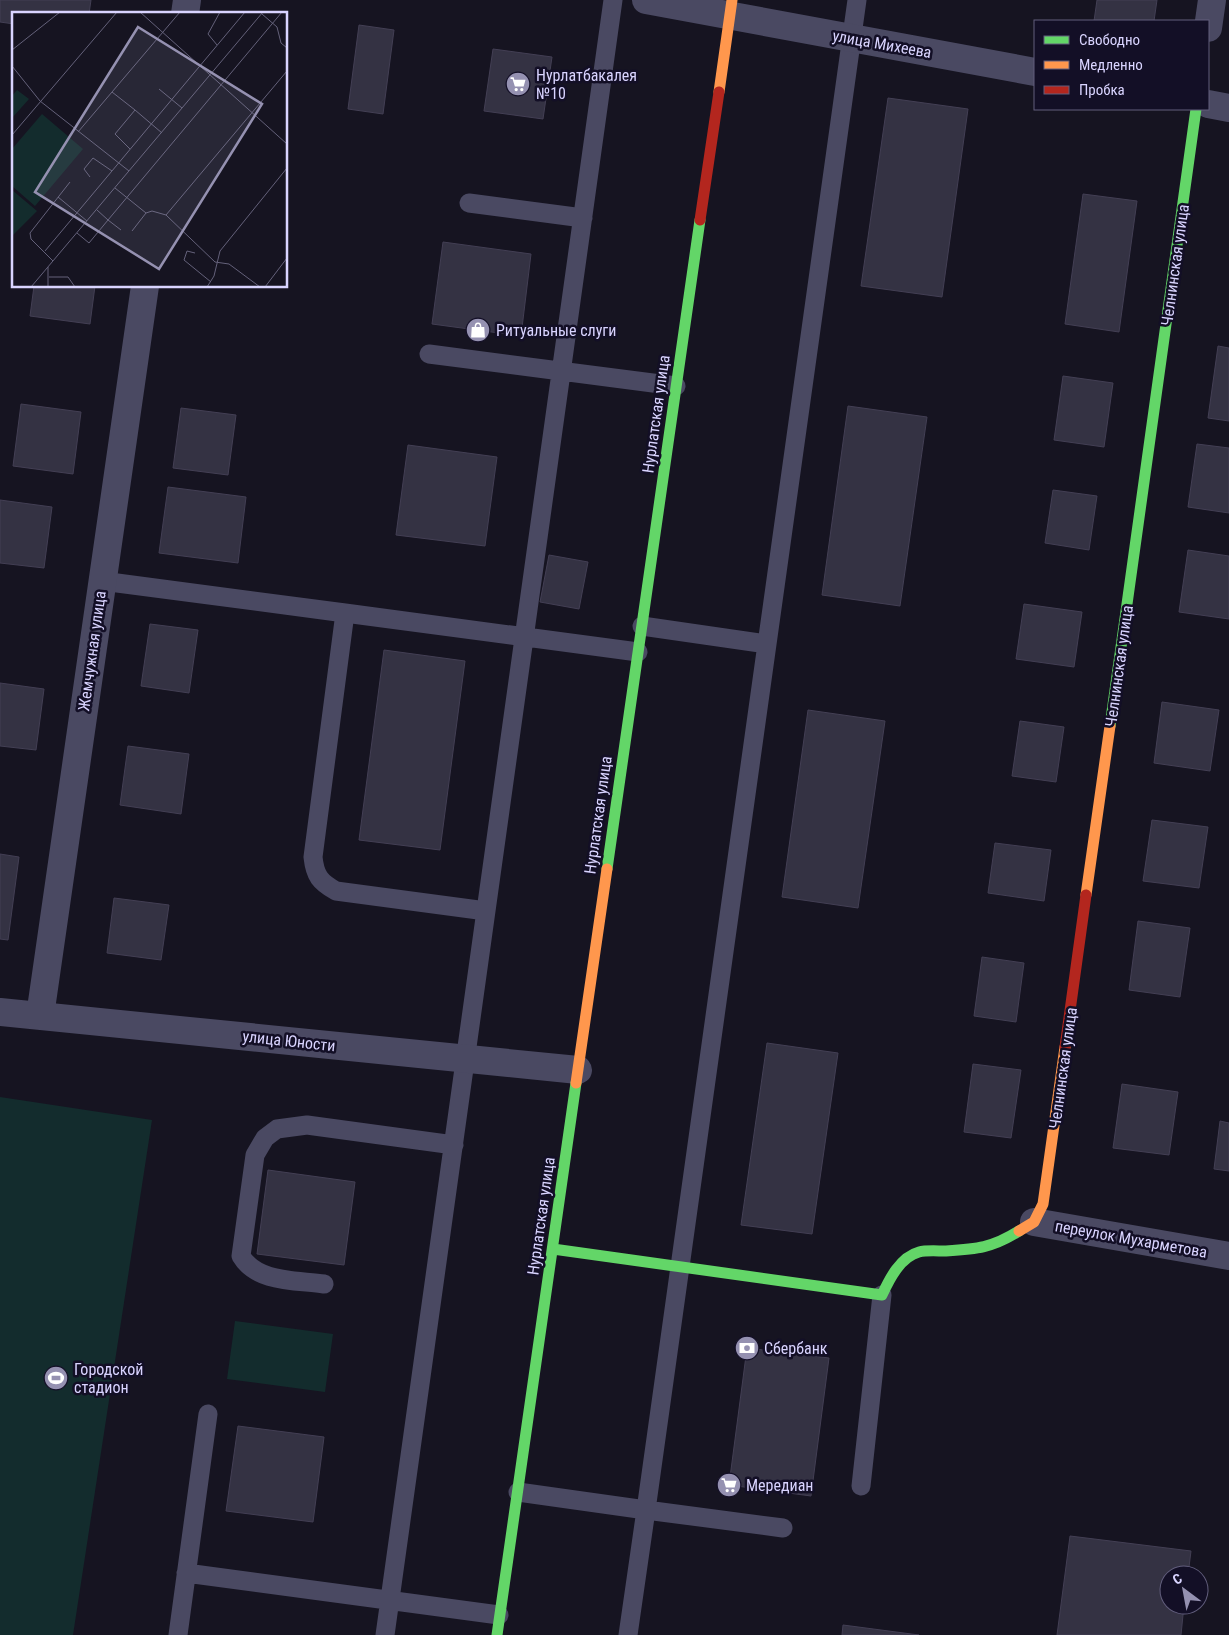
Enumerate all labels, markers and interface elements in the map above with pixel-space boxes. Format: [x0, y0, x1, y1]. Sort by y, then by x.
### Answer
inset map [12, 12, 288, 288]
legend [1034, 20, 1209, 110]
street label: улица Михеева [831, 26, 933, 62]
text: Свободно [1079, 31, 1140, 49]
text: Медленно [1079, 56, 1143, 74]
place label: Нурлатбакалея №10 [536, 66, 637, 103]
supermarket icon: Нурлатбакалея №10 [505, 71, 531, 97]
text: Пробка [1079, 81, 1125, 99]
street label: Челнинская улица [1157, 203, 1193, 327]
shop icon: Ритуальные слуги [465, 317, 491, 343]
place label: Ритуальные слуги [496, 321, 616, 340]
street label: Нурлатская улица [638, 354, 674, 474]
street label: Жемчужная улица [74, 590, 110, 712]
street label: Челнинская улица [1101, 604, 1137, 728]
street label: Нурлатская улица [580, 755, 616, 875]
street label: Челнинская улица [1045, 1006, 1081, 1130]
street label: улица Юности [242, 1027, 336, 1055]
street label: Нурлатская улица [523, 1156, 559, 1276]
street label: переулок Мухарметова [1053, 1216, 1209, 1262]
bank icon: Сбербанк [734, 1335, 760, 1361]
place label: Сбербанк [764, 1339, 828, 1358]
place label: Городской стадион [74, 1360, 143, 1397]
sports icon: Городской стадион [43, 1365, 69, 1391]
supermarket icon: Мередиан [716, 1472, 742, 1498]
place label: Мередиан [746, 1476, 814, 1495]
north arrow [1159, 1565, 1209, 1615]
text: С [1169, 1570, 1185, 1588]

